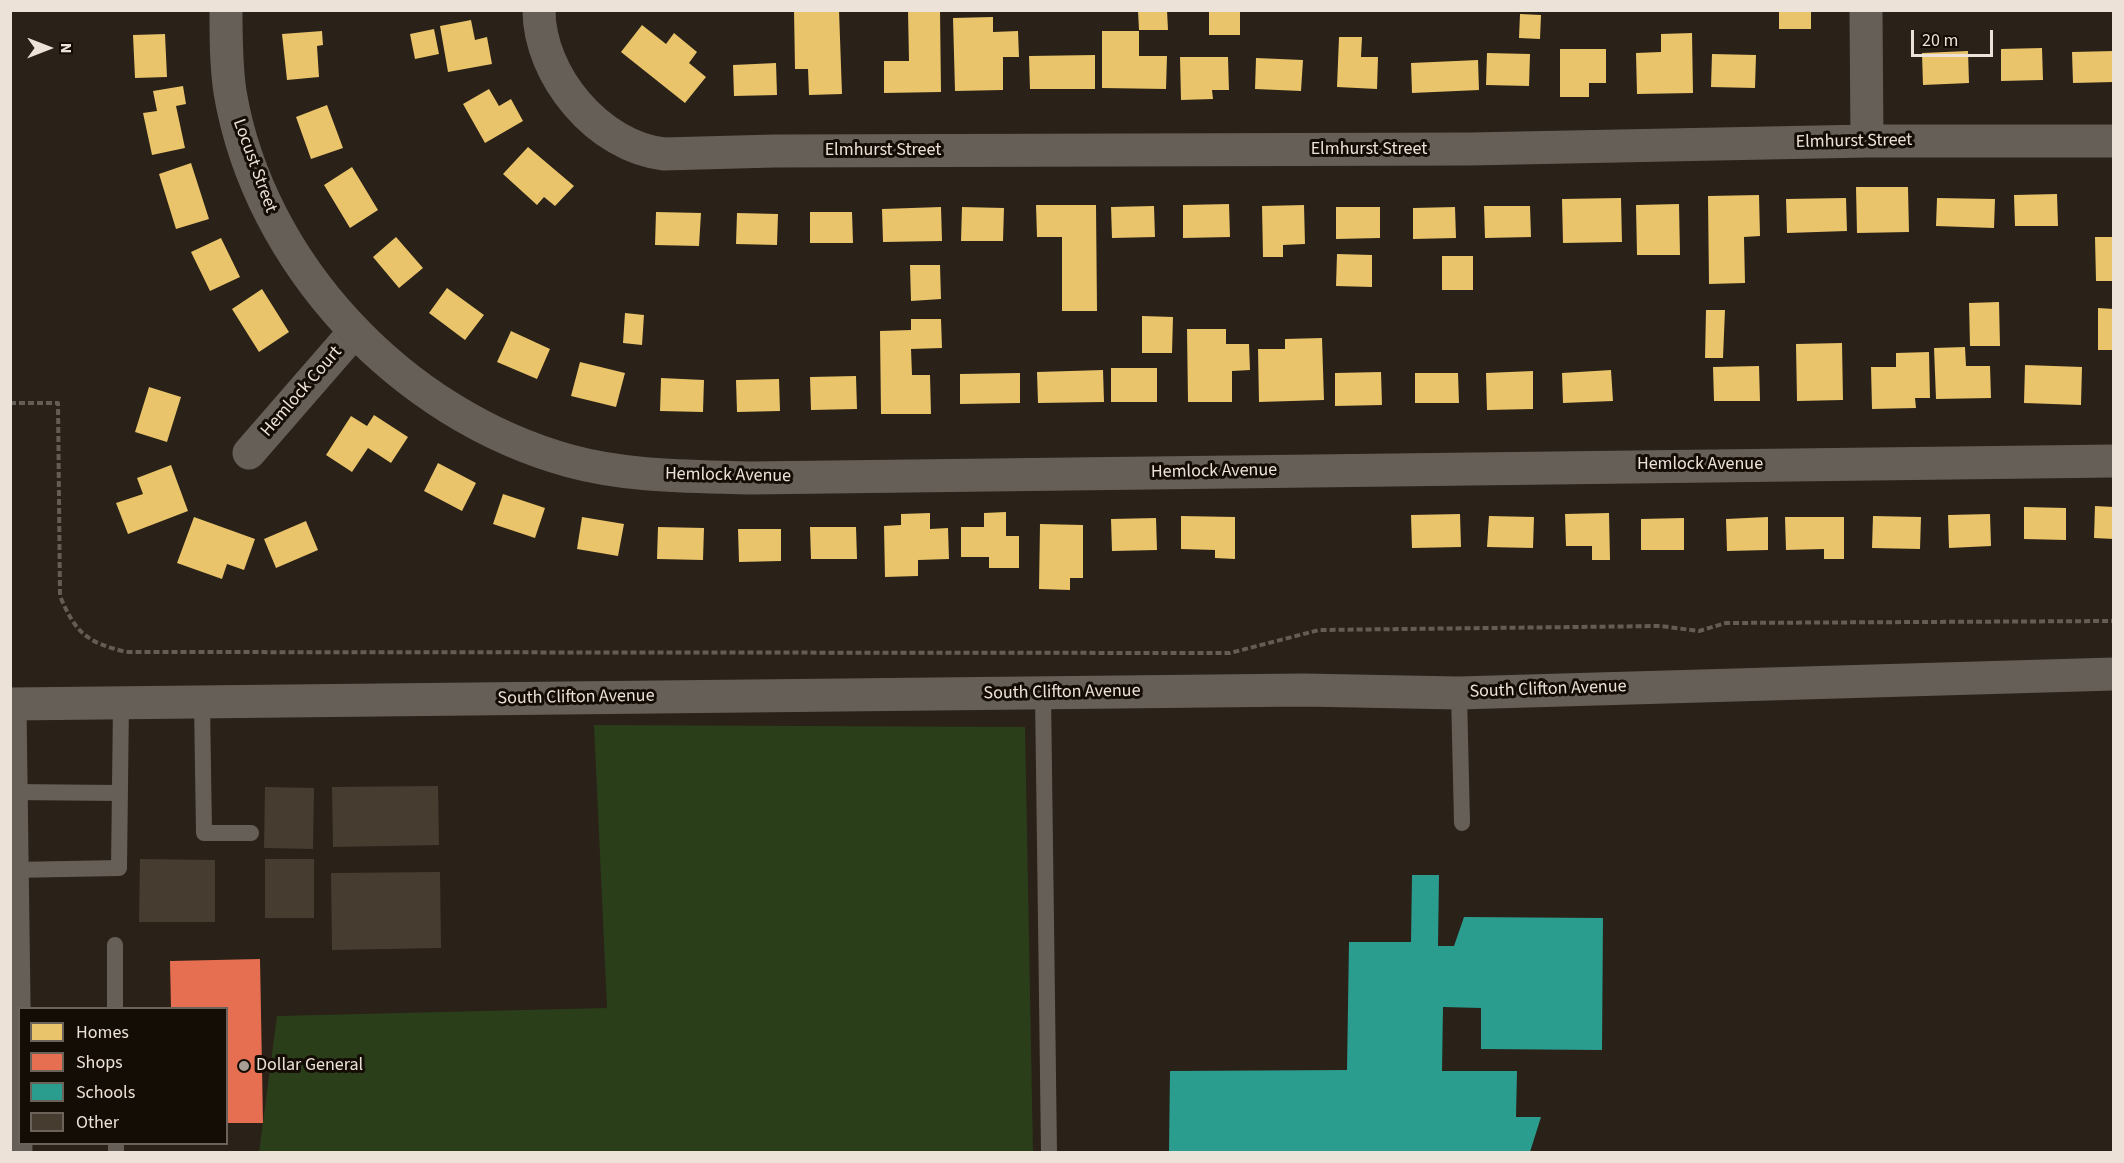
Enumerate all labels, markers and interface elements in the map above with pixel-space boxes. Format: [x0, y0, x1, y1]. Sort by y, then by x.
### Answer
north arrow [18, 18, 78, 78]
scale bar [1914, 18, 1996, 56]
text: 20 m [1922, 28, 1958, 53]
text: N [55, 43, 77, 53]
street label: Locust Street [227, 116, 281, 216]
street label: Elmhurst Street [1795, 130, 1913, 154]
street label: Elmhurst Street [1311, 139, 1427, 161]
street label: Elmhurst Street [825, 140, 941, 162]
street label: Hemlock Court [257, 342, 347, 442]
street label: Hemlock Avenue [1637, 454, 1763, 476]
street label: Hemlock Avenue [1151, 460, 1277, 484]
street label: Hemlock Avenue [665, 464, 791, 488]
street label: South Clifton Avenue [1469, 676, 1627, 704]
street label: South Clifton Avenue [983, 681, 1141, 705]
street label: South Clifton Avenue [497, 686, 655, 710]
legend [18, 1007, 228, 1145]
text: Homes [76, 1020, 129, 1045]
text: Shops [76, 1050, 123, 1075]
place label: Dollar General [256, 1055, 363, 1077]
marker: Dollar General [237, 1059, 251, 1073]
text: Schools [76, 1080, 135, 1105]
text: Other [76, 1110, 119, 1135]

